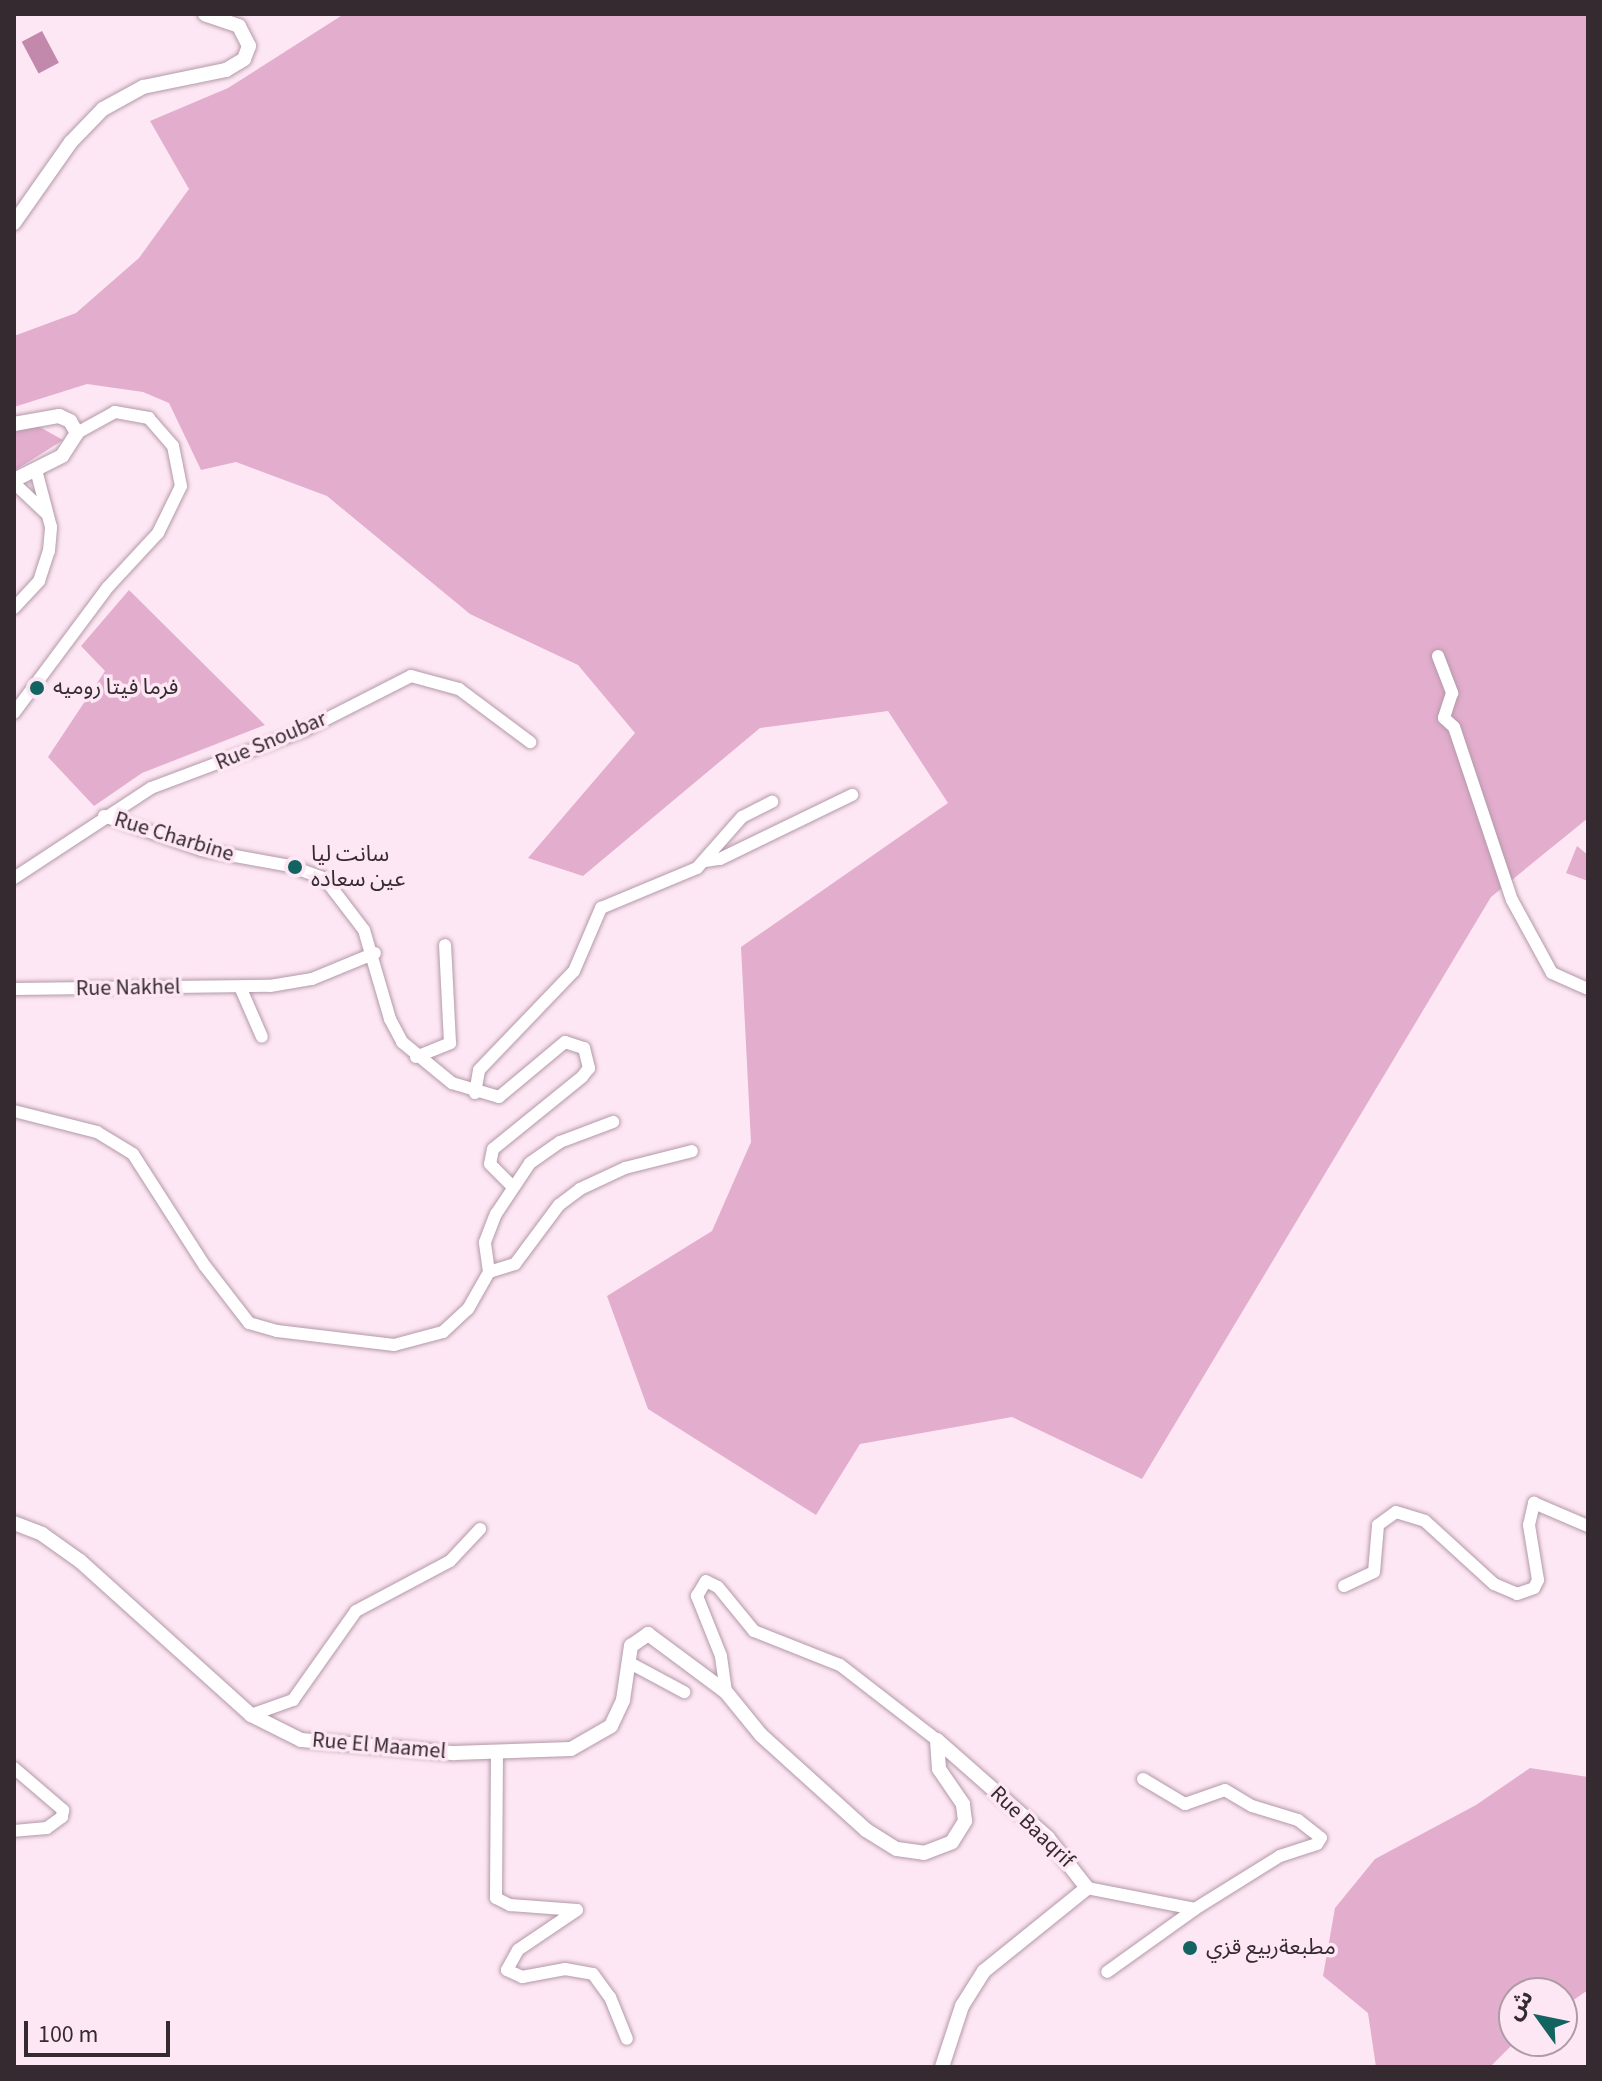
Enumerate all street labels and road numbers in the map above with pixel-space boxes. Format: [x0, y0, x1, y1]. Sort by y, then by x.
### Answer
street label: Rue Snoubar [212, 706, 330, 776]
street label: Rue Charbine [111, 806, 237, 868]
street label: Rue Nakhel [76, 974, 180, 1002]
street label: Rue El Maamel [311, 1727, 447, 1765]
street label: Rue Baaqrif [984, 1780, 1080, 1874]

